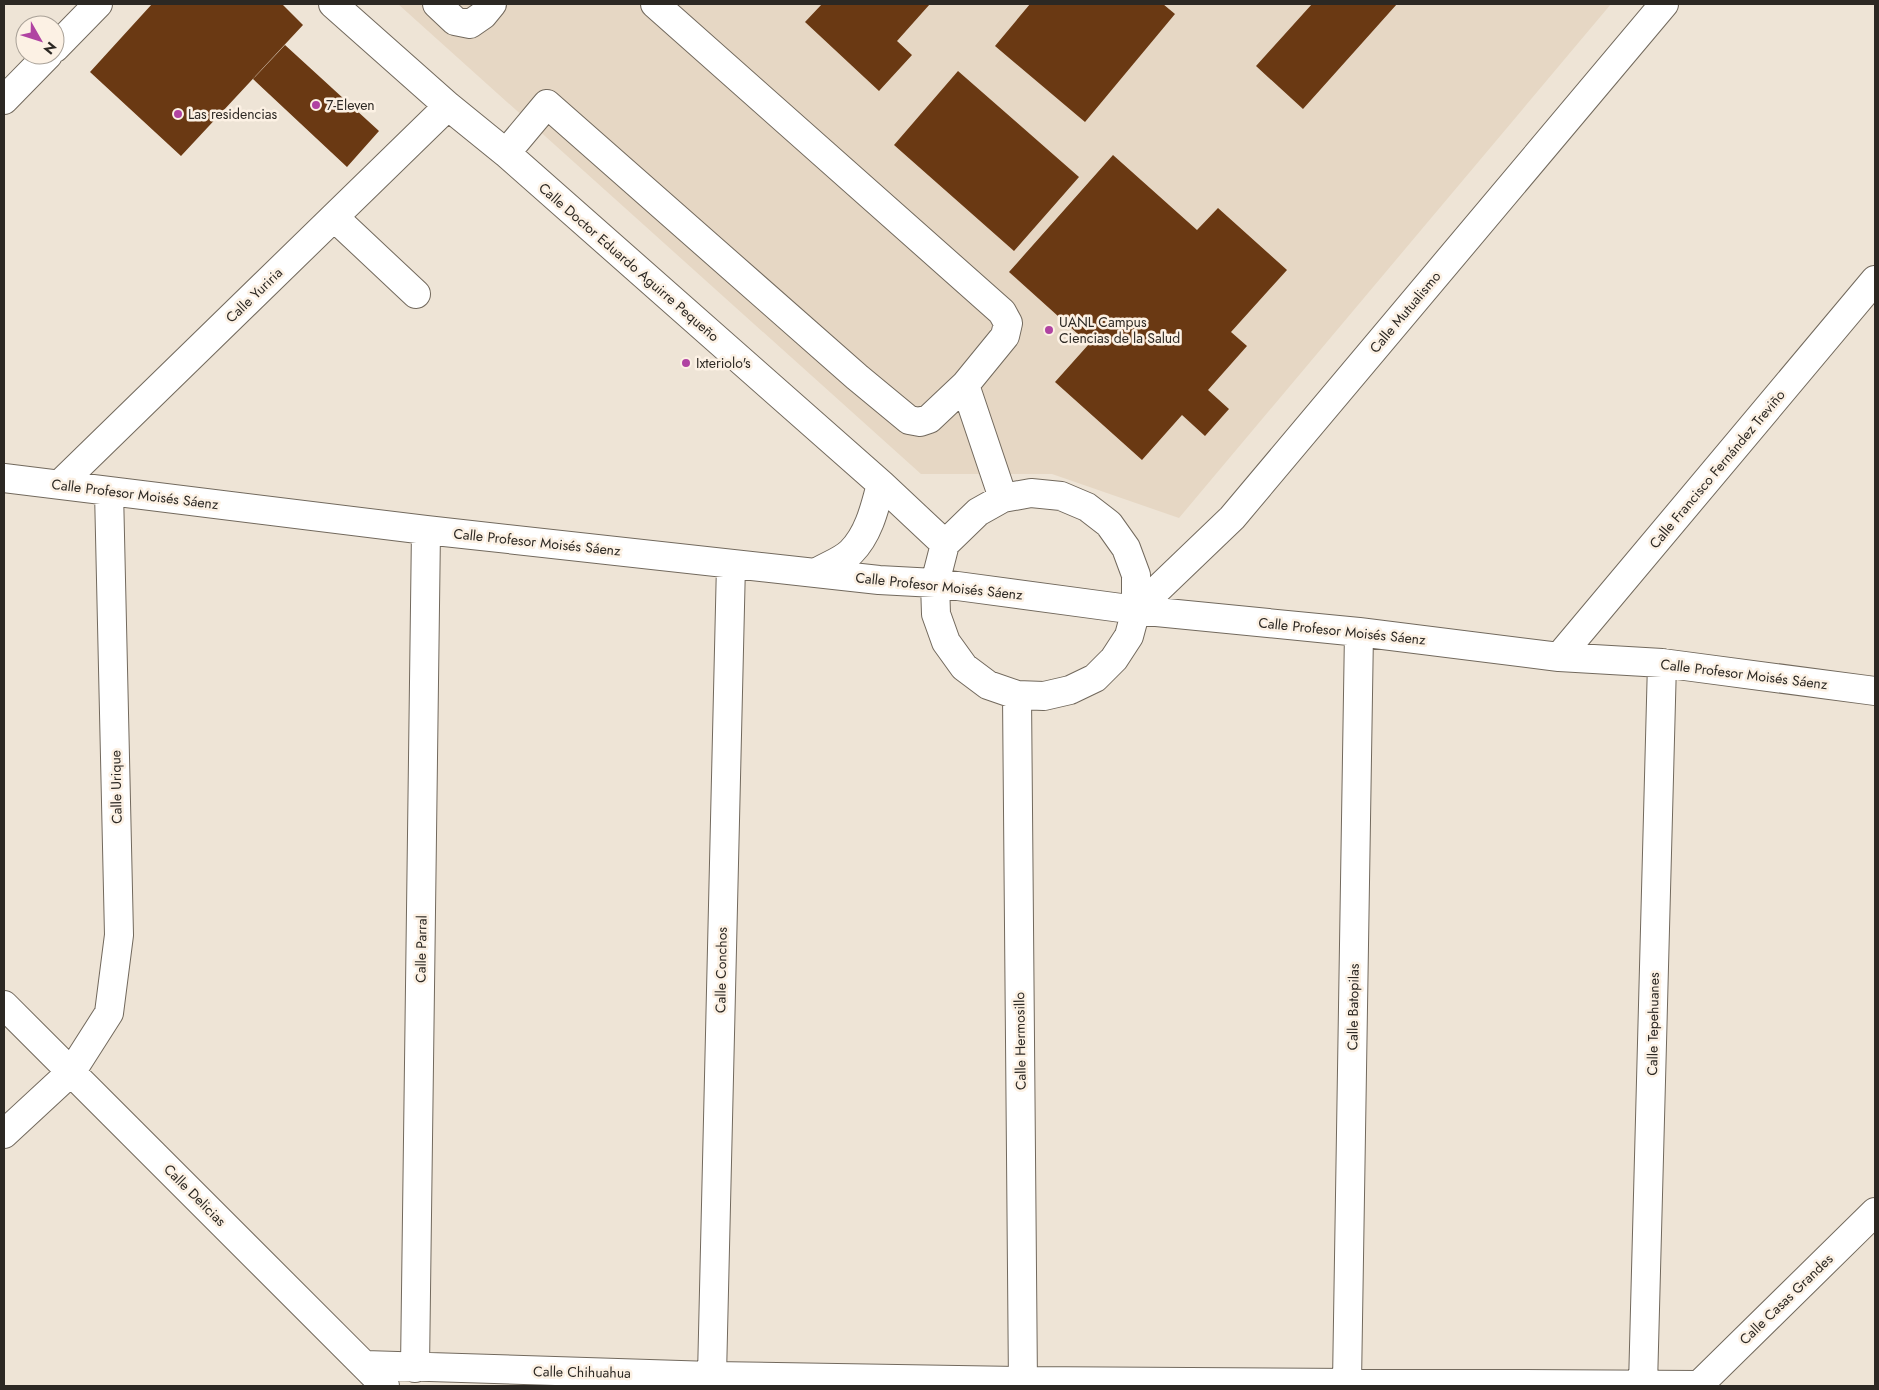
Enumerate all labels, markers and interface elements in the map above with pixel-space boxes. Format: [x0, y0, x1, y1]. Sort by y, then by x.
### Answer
north arrow [15, 15, 65, 65]
text: N [39, 38, 61, 59]
place label: 7-Eleven [326, 95, 375, 115]
marker: 7-Eleven [310, 99, 322, 111]
place label: Las residencias [188, 104, 278, 124]
marker: Las residencias [172, 108, 184, 120]
street label: Calle Doctor Eduardo Aguirre Pequeño [534, 178, 724, 346]
street label: Calle Yuriria [221, 263, 287, 327]
street label: Calle Mutualismo [1365, 266, 1445, 357]
place label: UANL Campus Ciencias de la Salud [1059, 312, 1180, 348]
marker: UANL Campus Ciencias de la Salud [1043, 324, 1055, 336]
place label: Ixteriolo's [696, 353, 751, 373]
marker: Ixteriolo's [680, 357, 692, 369]
street label: Calle Francisco Fernández Treviño [1644, 385, 1790, 553]
street label: Calle Profesor Moisés Sáenz [50, 474, 220, 514]
street label: Calle Profesor Moisés Sáenz [452, 523, 622, 561]
street label: Calle Profesor Moisés Sáenz [854, 567, 1024, 605]
street label: Calle Profesor Moisés Sáenz [1257, 612, 1427, 650]
street label: Calle Profesor Moisés Sáenz [1659, 654, 1829, 694]
street label: Calle Urique [105, 750, 127, 824]
street label: Calle Parral [410, 915, 432, 983]
street label: Calle Conchos [710, 926, 732, 1013]
street label: Calle Batopilas [1342, 963, 1364, 1051]
street label: Calle Tepehuanes [1642, 972, 1664, 1076]
street label: Calle Hermosillo [1009, 991, 1031, 1090]
street label: Calle Delicias [159, 1159, 231, 1231]
street label: Calle Casas Grandes [1735, 1249, 1838, 1349]
street label: Calle Chihuahua [533, 1361, 631, 1383]

